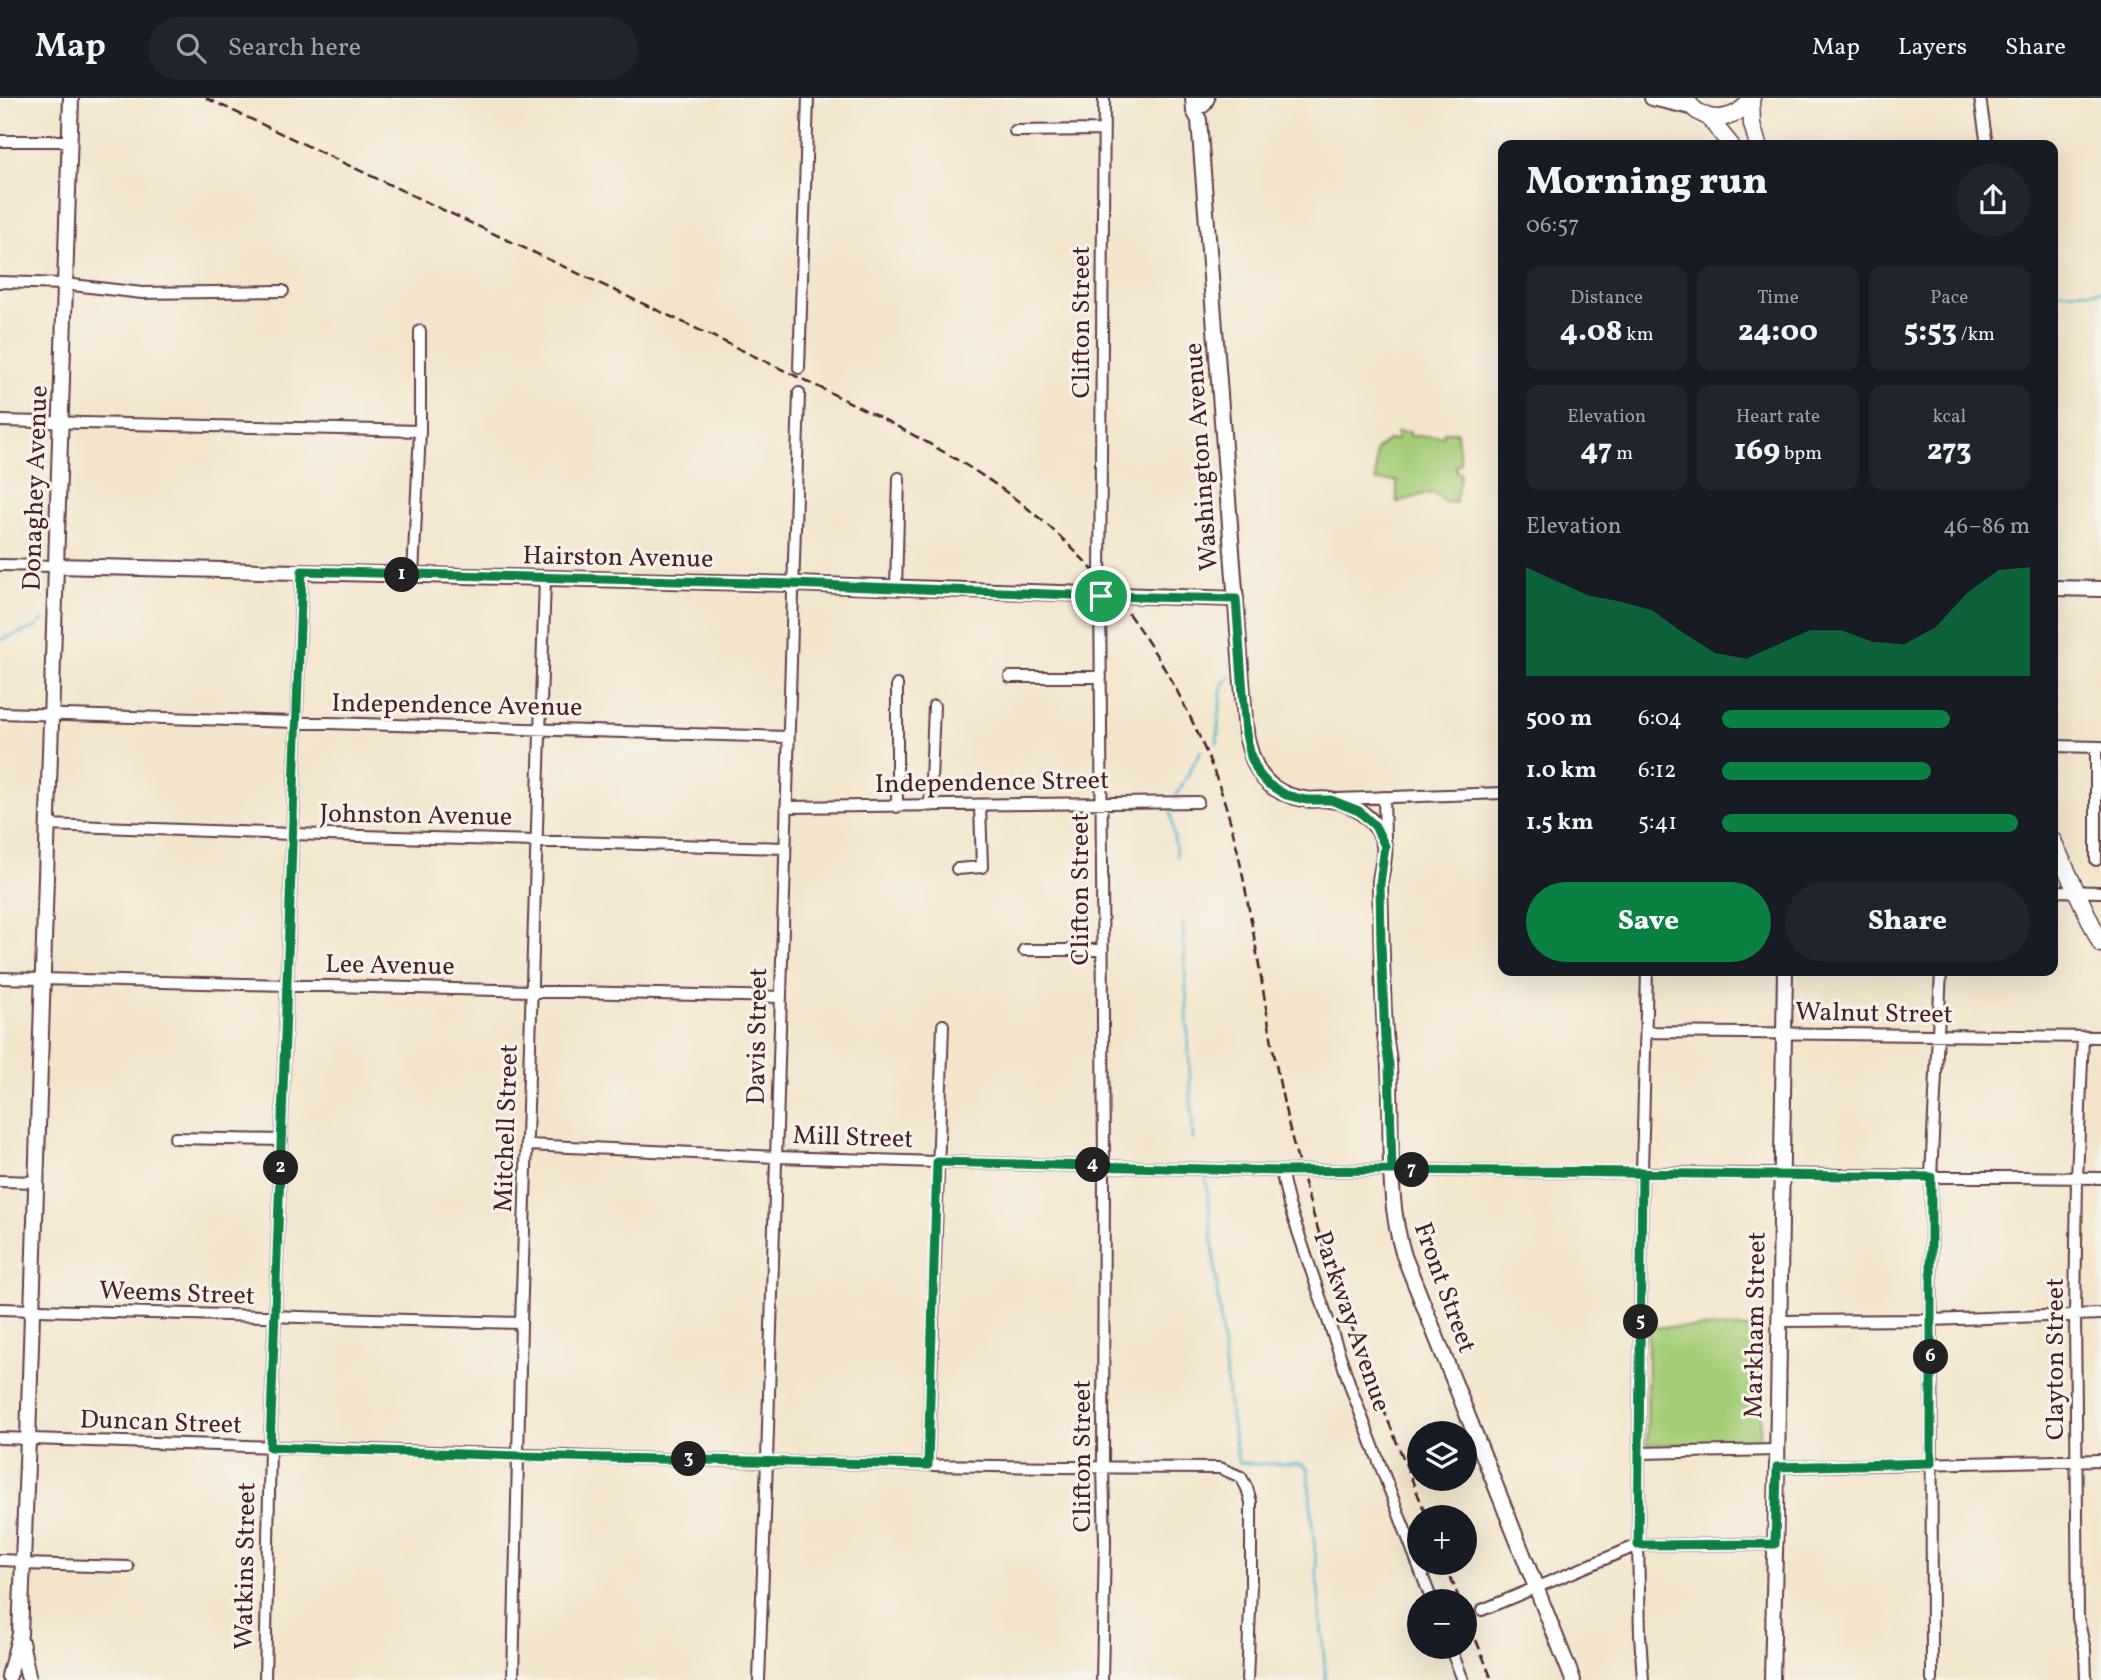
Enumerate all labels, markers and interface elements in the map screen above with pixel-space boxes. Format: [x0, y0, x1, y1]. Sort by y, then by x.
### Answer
search box [148, 17, 638, 80]
text: Map [35, 25, 106, 71]
icon: search [172, 29, 210, 67]
text: Search here [228, 30, 361, 66]
text: Map [1812, 31, 1860, 65]
text: Layers [1898, 31, 1967, 65]
text: Share [2005, 31, 2066, 65]
text: Morning run [1526, 157, 1768, 210]
button: share [1956, 163, 2030, 237]
text: 06:57 [1526, 210, 1579, 242]
street label: Clifton Street [1064, 246, 1100, 398]
text: Distance [1570, 285, 1643, 311]
text: Time [1757, 285, 1799, 311]
text: Pace [1930, 285, 1968, 311]
text: 4.08 [1560, 311, 1623, 353]
text: 24:00 [1738, 311, 1818, 353]
text: 5:53 [1904, 311, 1957, 353]
text: km [1623, 322, 1654, 348]
text: /km [1957, 322, 1995, 348]
street label: Washington Avenue [1176, 341, 1228, 572]
street label: Donaghey Avenue [14, 385, 58, 591]
text: Elevation [1567, 404, 1646, 430]
text: Heart rate [1736, 404, 1820, 430]
text: kcal [1932, 404, 1966, 430]
text: 47 [1580, 430, 1612, 472]
text: 169 [1734, 430, 1780, 472]
text: 273 [1927, 430, 1972, 472]
text: m [1612, 441, 1633, 467]
text: bpm [1780, 441, 1822, 467]
text: Elevation [1526, 511, 1622, 543]
text: 46–86 m [1943, 511, 2030, 543]
street label: Hairston Avenue [522, 538, 714, 578]
pin: 1 [384, 558, 420, 592]
text: 1 [398, 561, 405, 587]
pin [1071, 566, 1131, 626]
icon: arrive [1082, 577, 1120, 615]
street label: Independence Avenue [331, 686, 583, 726]
text: 500 m [1526, 703, 1592, 735]
text: 6:04 [1638, 703, 1682, 735]
text: 1.0 km [1526, 755, 1597, 787]
text: 6:12 [1638, 755, 1676, 787]
street label: Independence Street [875, 763, 1109, 803]
street label: Johnston Avenue [319, 796, 513, 836]
text: 1.5 km [1526, 807, 1593, 839]
text: 5:41 [1638, 807, 1677, 839]
street label: Clifton Street [1063, 813, 1099, 965]
button: Save [1526, 882, 1771, 962]
button: Share [1785, 882, 2030, 962]
street label: Lee Avenue [325, 947, 455, 985]
street label: Davis Street [739, 967, 777, 1105]
street label: Walnut Street [1795, 995, 1953, 1033]
street label: Mitchell Street [486, 1043, 528, 1213]
street label: Mill Street [792, 1118, 914, 1158]
pin: 4 [1076, 1148, 1110, 1182]
pin: 2 [264, 1150, 298, 1186]
text: 4 [1087, 1151, 1098, 1177]
pin: 7 [1394, 1152, 1430, 1188]
text: 2 [276, 1154, 285, 1180]
text: 7 [1407, 1156, 1416, 1182]
street label: Front Street [1404, 1217, 1484, 1358]
street label: Parkway Avenue [1303, 1226, 1399, 1417]
street label: Markham Street [1736, 1231, 1776, 1419]
street label: Weems Street [98, 1273, 256, 1315]
street label: Clayton Street [2038, 1278, 2074, 1440]
pin: 5 [1624, 1304, 1658, 1340]
text: 5 [1636, 1308, 1645, 1334]
pin: 6 [1913, 1340, 1948, 1374]
text: 6 [1925, 1343, 1936, 1369]
street label: Clifton Street [1065, 1380, 1101, 1532]
street label: Duncan Street [79, 1402, 243, 1444]
map controls [1407, 1421, 1477, 1659]
button: layers [1407, 1421, 1477, 1491]
pin: 3 [672, 1442, 706, 1476]
text: 3 [684, 1445, 693, 1471]
street label: Watkins Street [227, 1482, 265, 1650]
button: + [1407, 1505, 1477, 1575]
button: − [1407, 1589, 1477, 1659]

